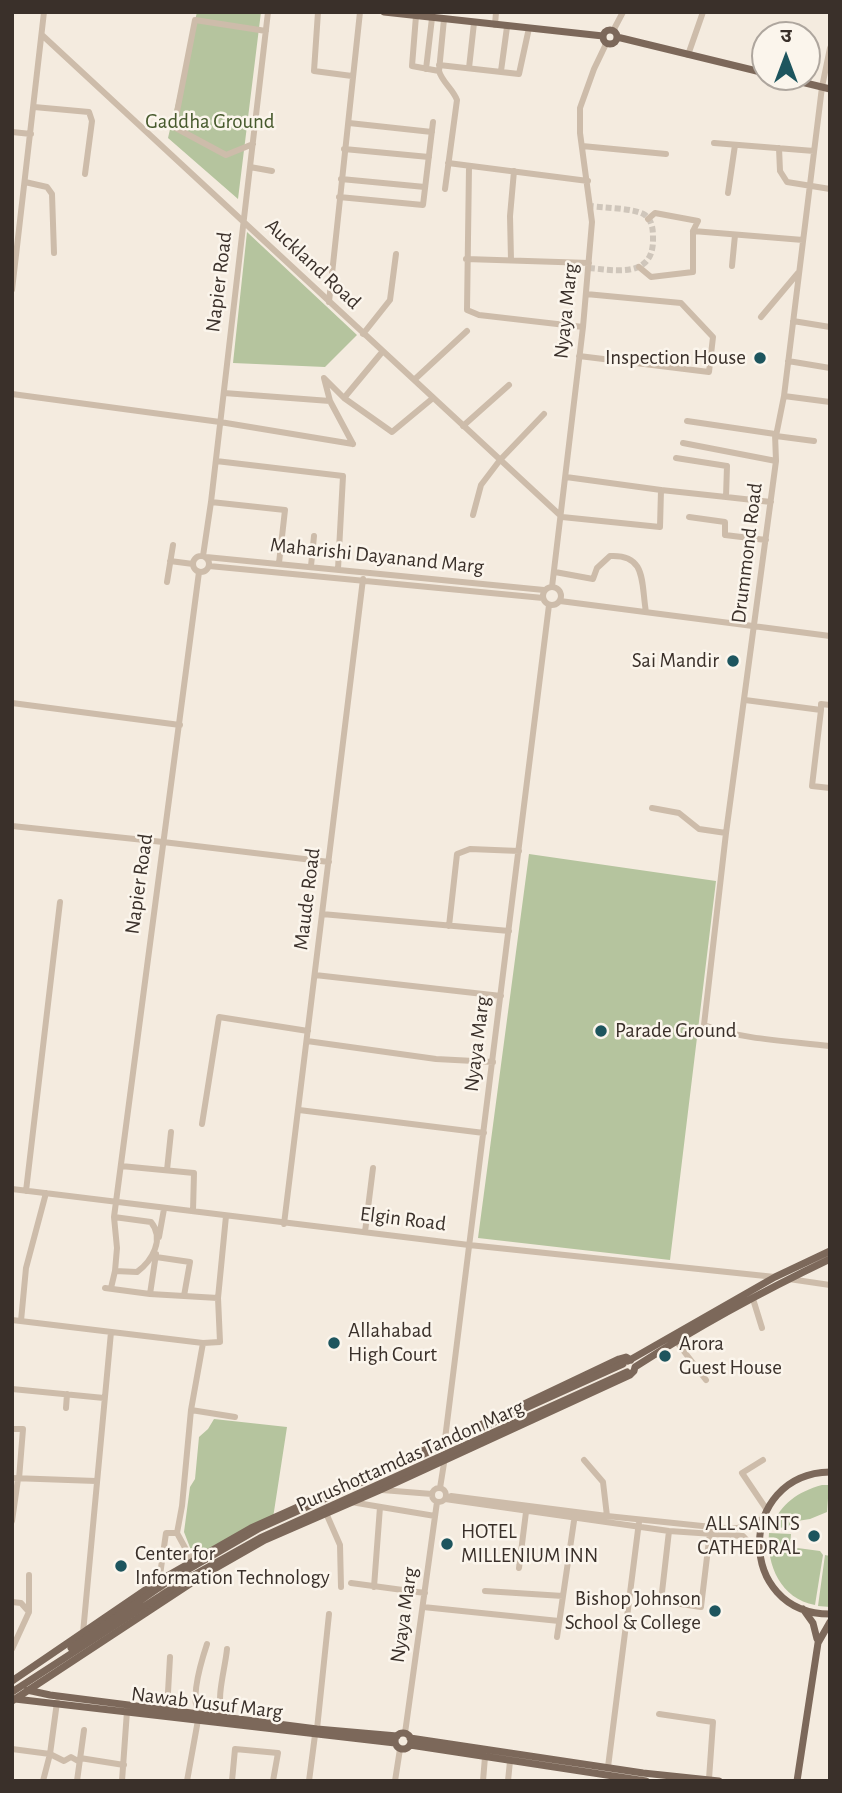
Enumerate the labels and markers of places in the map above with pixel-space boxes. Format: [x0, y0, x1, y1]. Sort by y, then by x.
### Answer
place label: Inspection House [605, 345, 746, 371]
marker: Inspection House [752, 350, 768, 366]
place label: Sai Mandir [632, 648, 719, 674]
marker: Sai Mandir [725, 653, 741, 669]
place label: Parade Ground [615, 1018, 737, 1044]
marker: Parade Ground [593, 1023, 609, 1039]
place label: Allahabad High Court [348, 1318, 437, 1368]
place label: Arora Guest House [679, 1331, 782, 1381]
marker: Allahabad High Court [326, 1335, 342, 1351]
marker: Arora Guest House [657, 1348, 673, 1364]
place label: ALL SAINTS CATHEDRAL [697, 1511, 800, 1561]
place label: HOTEL MILLENIUM INN [461, 1519, 598, 1569]
marker: ALL SAINTS CATHEDRAL [806, 1528, 822, 1544]
marker: HOTEL MILLENIUM INN [439, 1536, 455, 1552]
place label: Center for Information Technology [135, 1541, 330, 1591]
marker: Center for Information Technology [113, 1558, 129, 1574]
place label: Bishop Johnson School & College [565, 1586, 701, 1636]
marker: Bishop Johnson School & College [707, 1603, 723, 1619]

